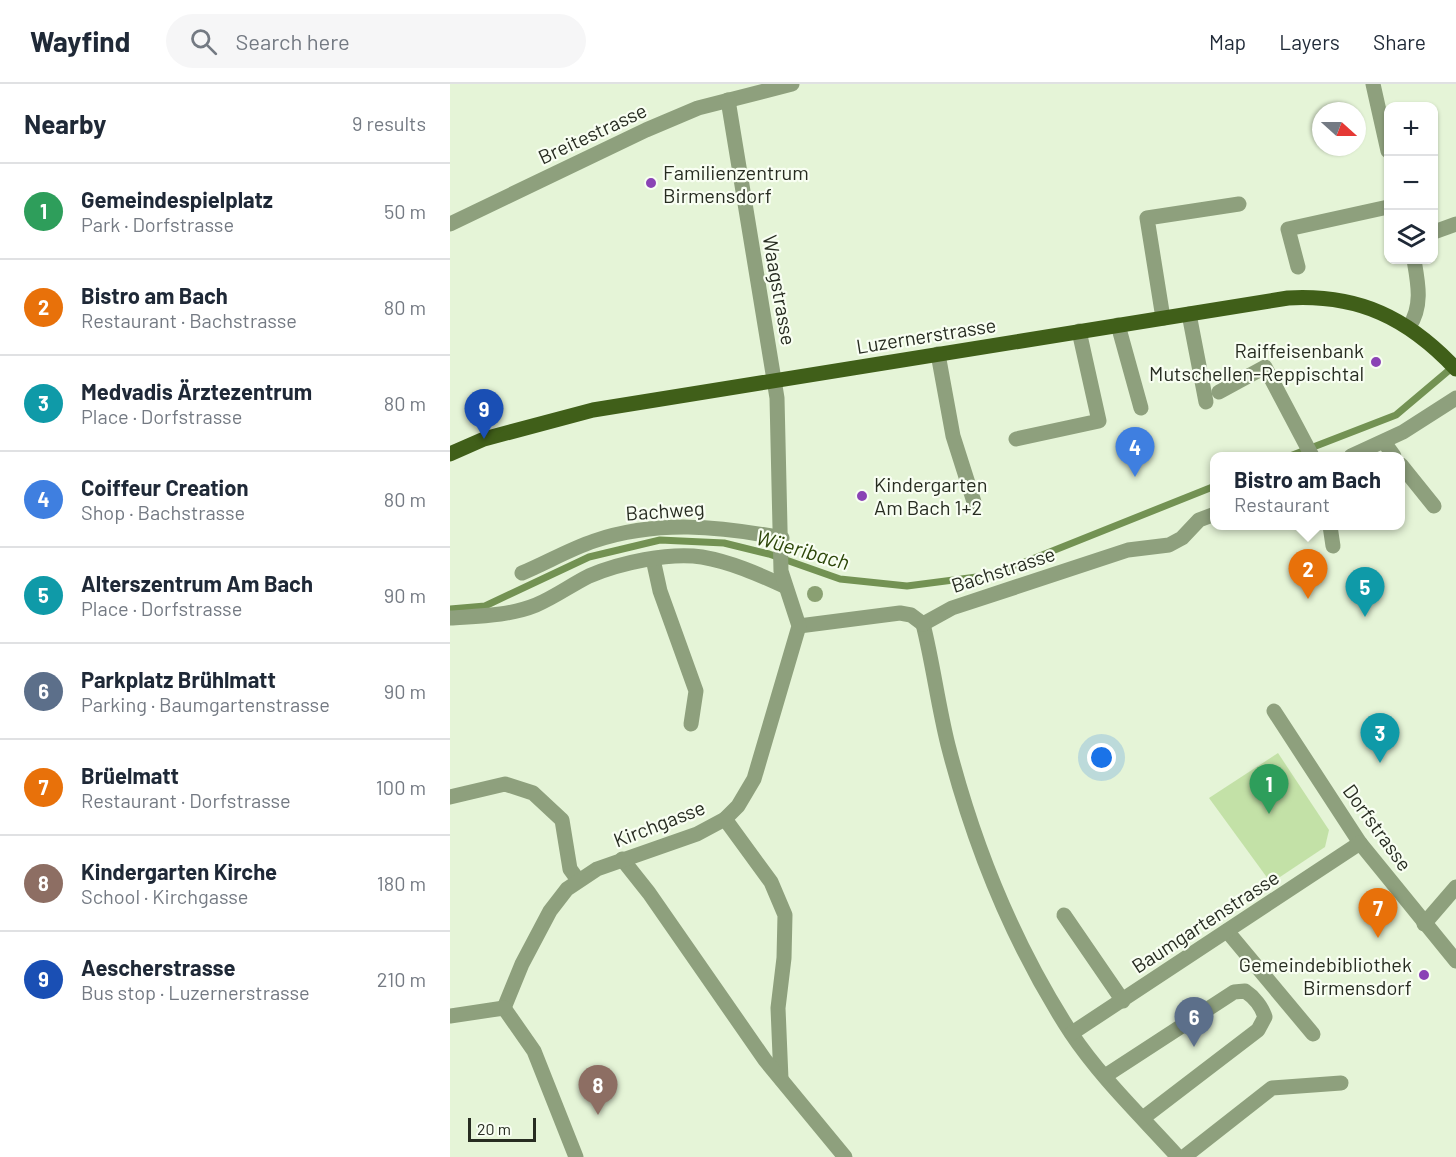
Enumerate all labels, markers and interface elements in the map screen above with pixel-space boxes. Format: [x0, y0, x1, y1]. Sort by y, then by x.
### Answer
search box [166, 14, 586, 68]
text: Wayfind [30, 24, 130, 58]
icon: search [187, 25, 220, 58]
text: Search here [235, 28, 350, 54]
text: Map [1209, 29, 1246, 54]
text: Layers [1279, 29, 1340, 54]
text: Share [1373, 29, 1426, 54]
street label: Breitestrasse [534, 97, 650, 169]
north arrow [1312, 102, 1366, 156]
map controls [1384, 102, 1438, 264]
button: + [1384, 102, 1438, 156]
text: Nearby [24, 108, 106, 139]
text: 9 results [352, 111, 426, 135]
button: − [1384, 156, 1438, 210]
place label: Familienzentrum Birmensdorf [663, 160, 809, 207]
marker: Familienzentrum Birmensdorf [644, 176, 658, 190]
text: Gemeindespielplatz [81, 186, 273, 212]
text: 1 [40, 199, 47, 223]
text: 50 m [384, 199, 426, 223]
button: layers [1384, 210, 1438, 264]
text: Park · Dorfstrasse [81, 212, 234, 236]
street label: Waagstrasse [758, 233, 802, 347]
text: Bistro am Bach [81, 282, 228, 308]
text: 2 [38, 295, 49, 319]
text: 80 m [384, 295, 426, 319]
text: Restaurant · Bachstrasse [81, 308, 297, 332]
street label: Luzernerstrasse [854, 312, 998, 358]
place label: Raiffeisenbank Mutschellen-Reppischtal [1149, 338, 1364, 385]
marker: Raiffeisenbank Mutschellen-Reppischtal [1369, 355, 1383, 369]
text: Medvadis Ärztezentrum [81, 378, 312, 404]
pin: 9 [465, 390, 504, 439]
text: 3 [38, 391, 49, 415]
text: 80 m [384, 391, 426, 415]
text: Place · Dorfstrasse [81, 404, 242, 428]
pin: 4 [1116, 428, 1154, 477]
popup [1210, 452, 1405, 530]
text: Bistro am Bach [1234, 466, 1381, 492]
place label: Kindergarten Am Bach 1+2 [874, 472, 987, 519]
text: Coiffeur Creation [81, 474, 248, 500]
text: 4 [37, 487, 50, 511]
text: 80 m [384, 487, 426, 511]
marker: Kindergarten Am Bach 1+2 [855, 489, 869, 503]
text: Restaurant [1234, 492, 1330, 516]
street label: Bachweg [625, 495, 705, 525]
text: Shop · Bachstrasse [81, 500, 245, 524]
water label: Wüeribach [753, 524, 853, 574]
street label: Bachstrasse [948, 541, 1058, 597]
pin: 2 [1288, 550, 1328, 599]
pin: 5 [1346, 568, 1384, 617]
text: Alterszentrum Am Bach [81, 570, 313, 596]
text: 5 [38, 583, 49, 607]
text: 90 m [384, 583, 426, 607]
text: Place · Dorfstrasse [81, 596, 242, 620]
text: Parkplatz Brühlmatt [81, 666, 276, 692]
text: 6 [38, 679, 49, 703]
text: 90 m [384, 679, 426, 703]
text: Parking · Baumgartenstrasse [81, 692, 330, 716]
pin: 3 [1360, 714, 1400, 763]
your location [1087, 743, 1116, 772]
text: Brüelmatt [81, 762, 179, 788]
pin: 1 [1250, 764, 1288, 814]
text: 7 [39, 775, 48, 799]
text: 100 m [376, 775, 426, 799]
street label: Dorfstrasse [1338, 779, 1418, 875]
text: Restaurant · Dorfstrasse [81, 788, 291, 812]
street label: Kirchgasse [610, 795, 708, 851]
text: Kindergarten Kirche [81, 858, 277, 884]
street label: Baumgartenstrasse [1127, 864, 1283, 978]
text: 8 [38, 871, 49, 895]
text: 180 m [377, 871, 426, 895]
text: School · Kirchgasse [81, 884, 249, 908]
pin: 7 [1358, 888, 1398, 938]
place label: Gemeindebibliothek Birmensdorf [1239, 952, 1412, 999]
text: Aescherstrasse [81, 954, 236, 980]
text: 9 [38, 967, 49, 991]
text: 210 m [377, 967, 426, 991]
marker: Gemeindebibliothek Birmensdorf [1417, 968, 1431, 982]
text: Bus stop · Luzernerstrasse [81, 980, 310, 1004]
pin: 6 [1174, 998, 1214, 1047]
pin: 8 [578, 1066, 618, 1115]
scale bar [468, 1115, 536, 1142]
text: 20 m [477, 1119, 511, 1138]

